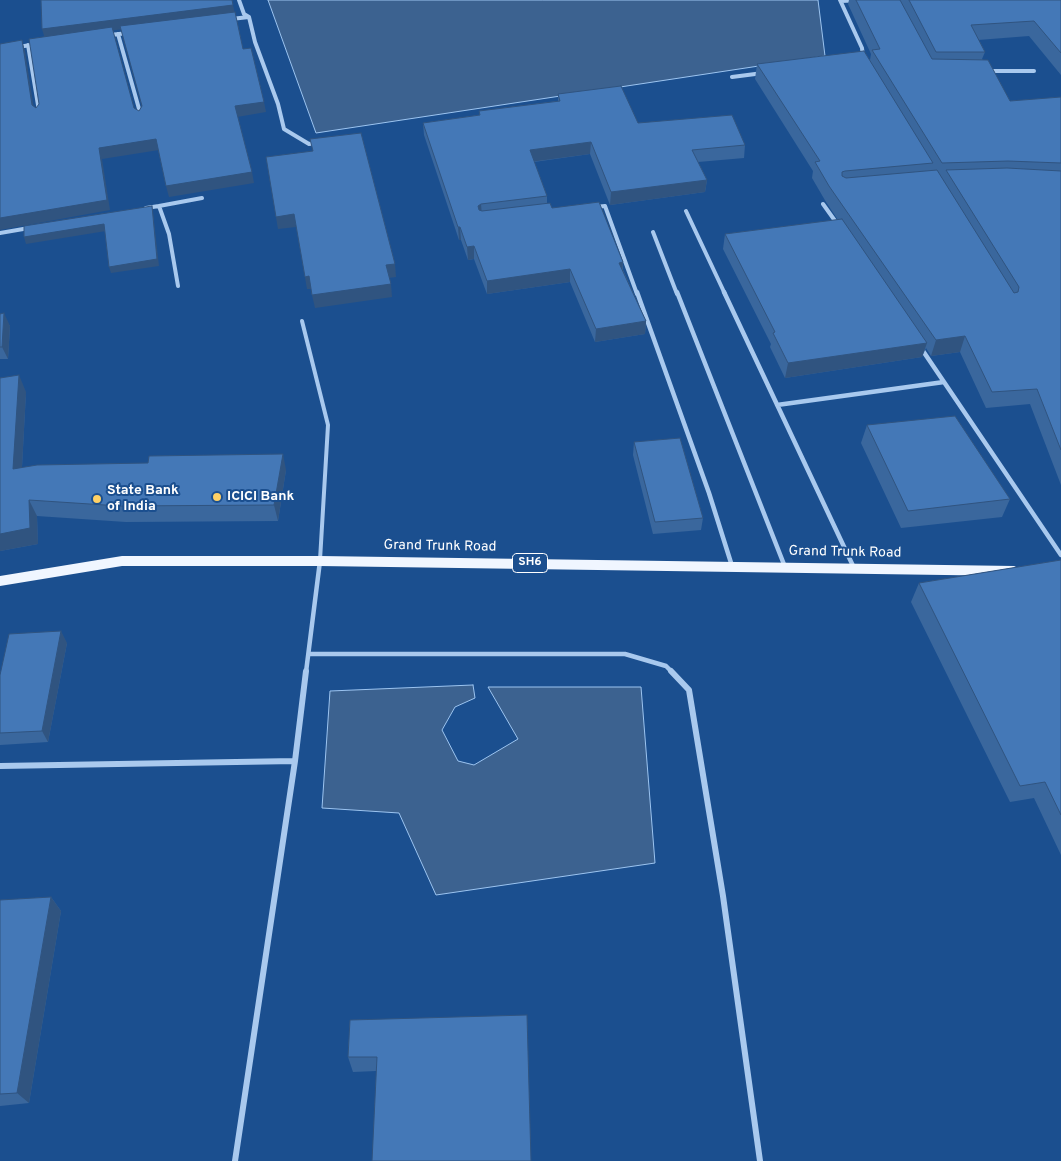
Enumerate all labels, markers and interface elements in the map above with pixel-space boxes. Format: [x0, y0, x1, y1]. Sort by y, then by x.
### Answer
place label: State Bank of India [107, 483, 179, 516]
place label: ICICI Bank [227, 489, 294, 505]
marker: ICICI Bank [211, 491, 223, 503]
marker: State Bank of India [91, 493, 103, 505]
street label: Grand Trunk Road [383, 538, 497, 556]
street label: Grand Trunk Road [788, 544, 902, 562]
road number: SH6 [512, 554, 548, 572]

